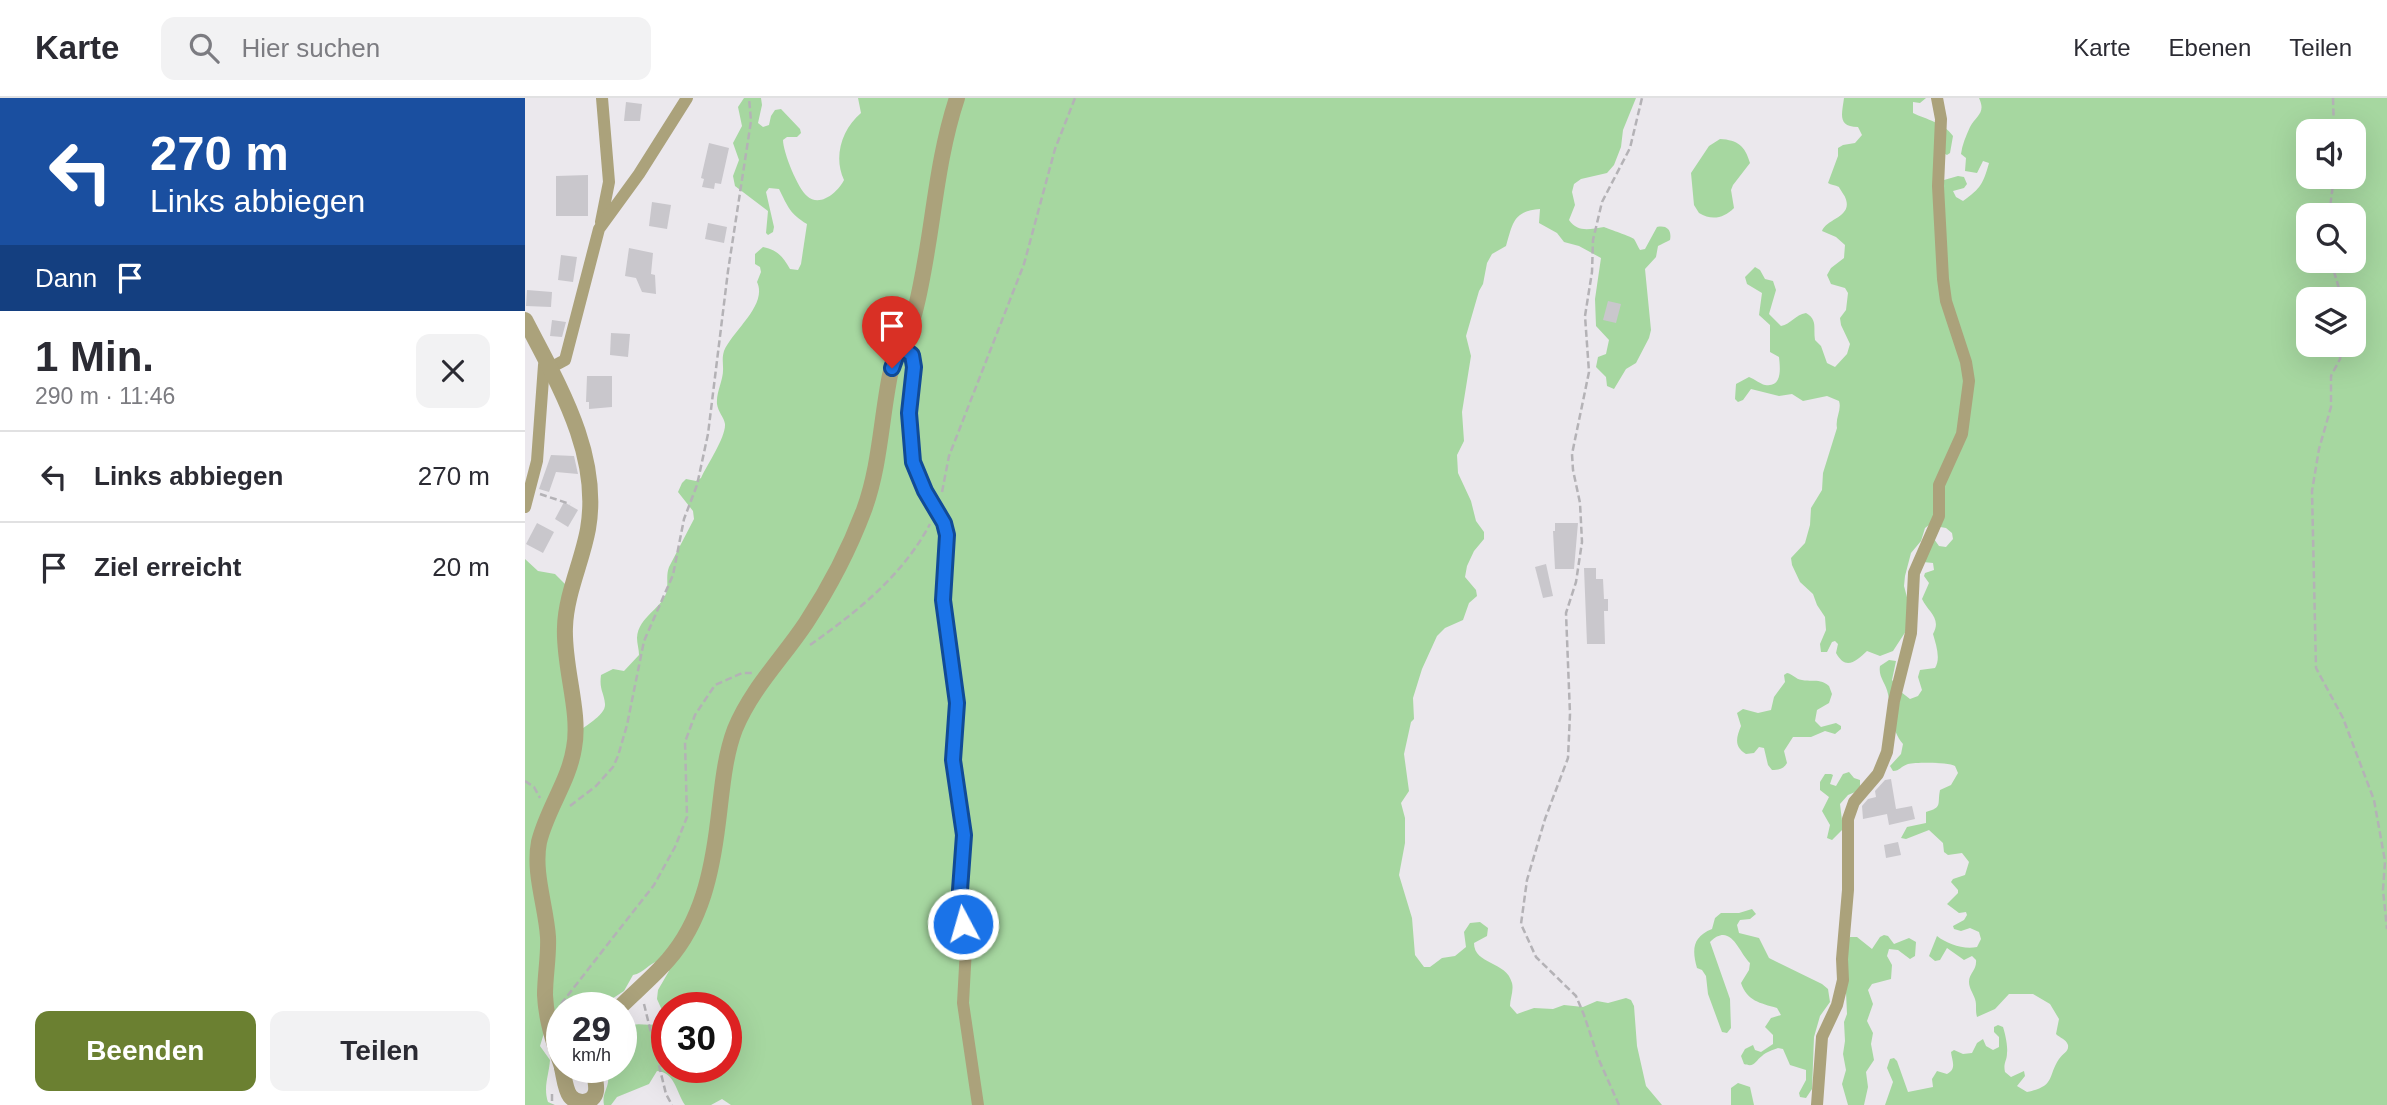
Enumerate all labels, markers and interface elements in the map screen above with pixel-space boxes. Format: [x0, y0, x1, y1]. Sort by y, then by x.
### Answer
search box [161, 17, 651, 80]
text: Karte [35, 29, 119, 66]
icon: search [185, 29, 223, 67]
text: Hier suchen [241, 33, 380, 63]
text: Karte [2073, 34, 2131, 61]
text: Ebenen [2169, 34, 2251, 61]
text: Teilen [2289, 34, 2352, 61]
map controls [2296, 119, 2366, 357]
button: sound [2296, 119, 2366, 189]
icon: left [35, 126, 126, 217]
text: 270 m [150, 126, 289, 180]
text: Links abbiegen [150, 183, 365, 219]
button: search [2296, 203, 2366, 273]
icon: arrive [111, 259, 149, 297]
text: Dann [35, 263, 97, 293]
button: layers [2296, 287, 2366, 357]
pin [862, 296, 922, 368]
icon: arrive [873, 307, 911, 345]
text: 1 Min. [35, 333, 154, 380]
button: close [416, 334, 490, 408]
text: 290 m · 11:46 [35, 383, 175, 409]
icon: left [35, 458, 73, 496]
text: Links abbiegen [94, 461, 283, 491]
text: 270 m [418, 461, 490, 491]
icon: arrive [35, 549, 73, 587]
text: Ziel erreicht [94, 552, 241, 582]
text: 20 m [432, 552, 490, 582]
position arrow [926, 887, 1000, 961]
speed limit sign: 30 [651, 992, 742, 1083]
text: 29 [572, 1009, 611, 1048]
button: Beenden [35, 1011, 256, 1091]
button: Teilen [270, 1011, 490, 1091]
text: km/h [572, 1045, 611, 1065]

